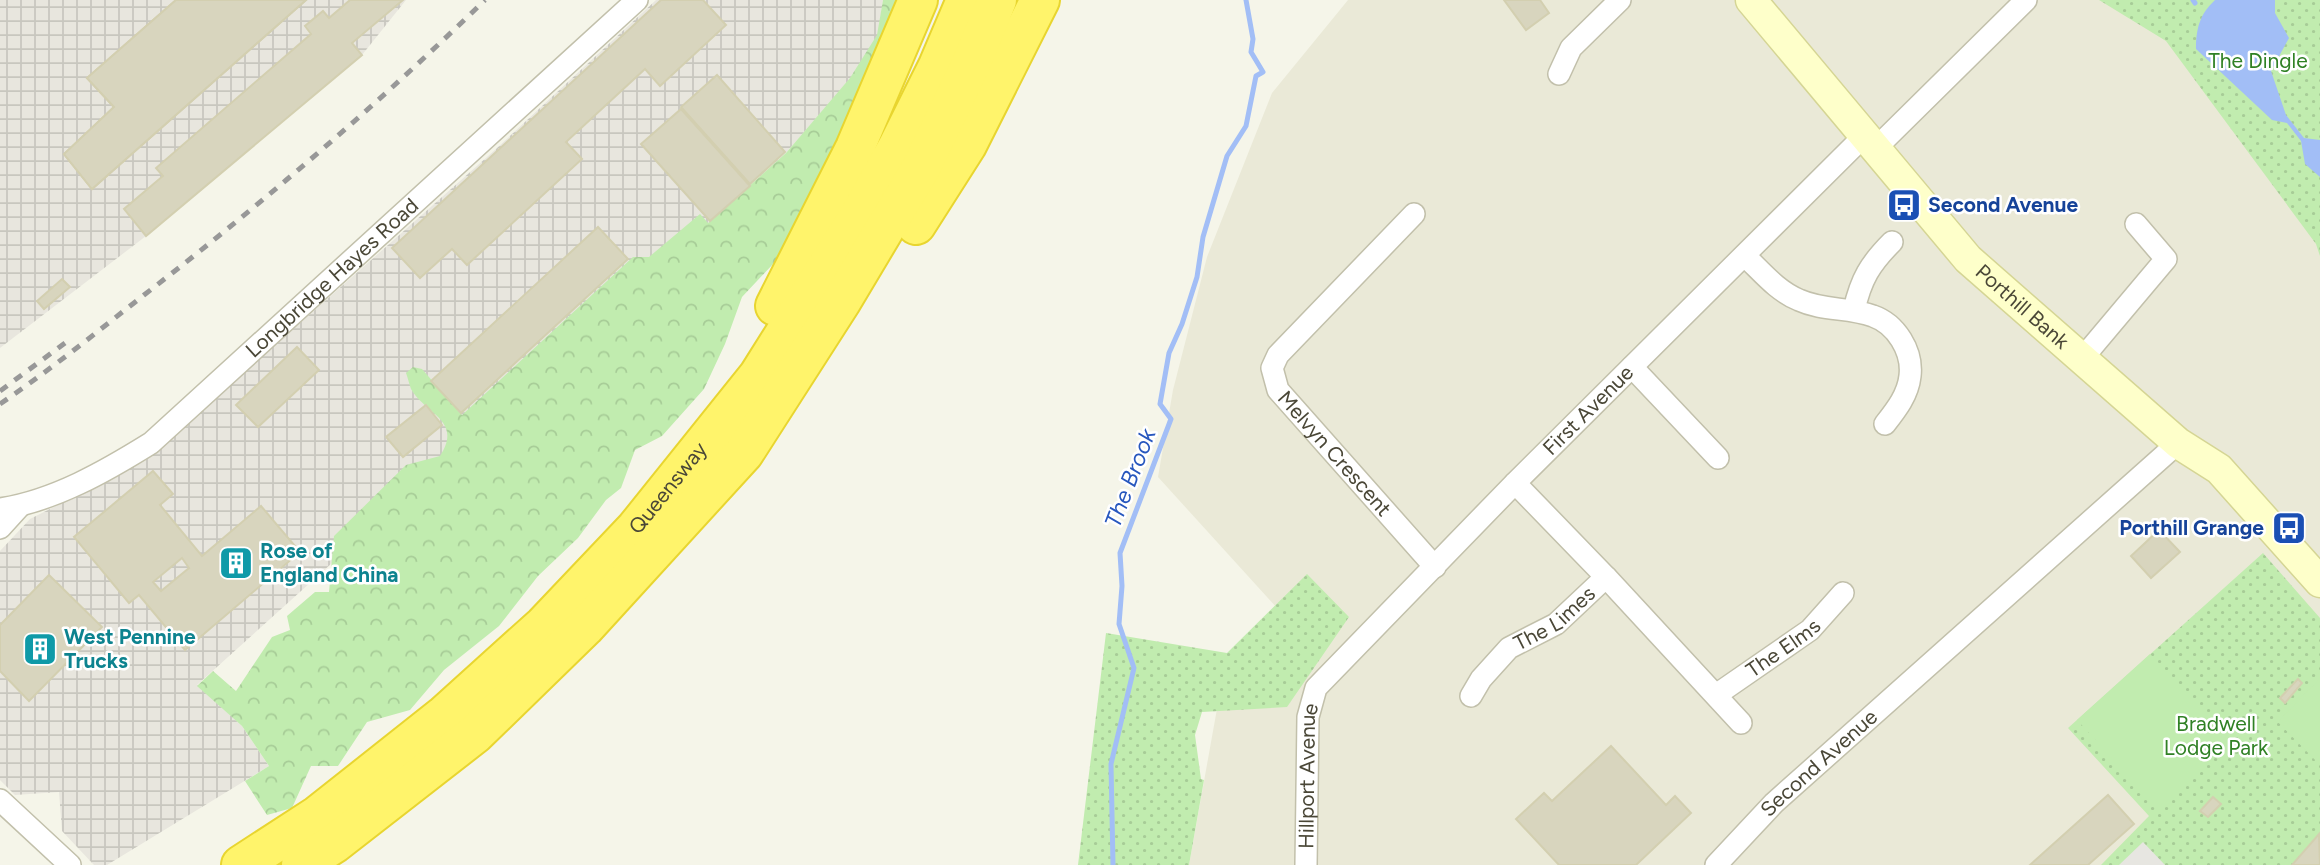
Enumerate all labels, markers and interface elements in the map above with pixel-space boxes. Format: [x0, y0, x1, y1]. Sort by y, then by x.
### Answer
park label: The Dingle [2208, 48, 2308, 73]
bus stop icon: Second Avenue [1885, 186, 1923, 224]
place label: Second Avenue [1928, 192, 2078, 217]
street label: Longbridge Hayes Road [240, 193, 423, 362]
street label: Porthill Bank [1971, 259, 2075, 354]
street label: First Avenue [1537, 360, 1638, 460]
street label: Melvyn Crescent [1273, 386, 1397, 521]
water label: The Brook [1098, 424, 1162, 531]
street label: Queensway [623, 437, 712, 539]
bus stop icon: Porthill Grange [2270, 509, 2308, 547]
place label: Porthill Grange [2119, 515, 2264, 540]
place label: Rose of England China [260, 538, 399, 587]
building icon: Rose of England China [217, 544, 255, 582]
street label: The Limes [1509, 581, 1600, 655]
street label: The Elms [1741, 614, 1826, 682]
place label: West Pennine Trucks [64, 624, 196, 673]
building icon: West Pennine Trucks [21, 630, 59, 668]
street label: Hillport Avenue [1293, 700, 1323, 849]
street label: Second Avenue [1755, 704, 1882, 821]
park label: Bradwell Lodge Park [2164, 711, 2269, 760]

